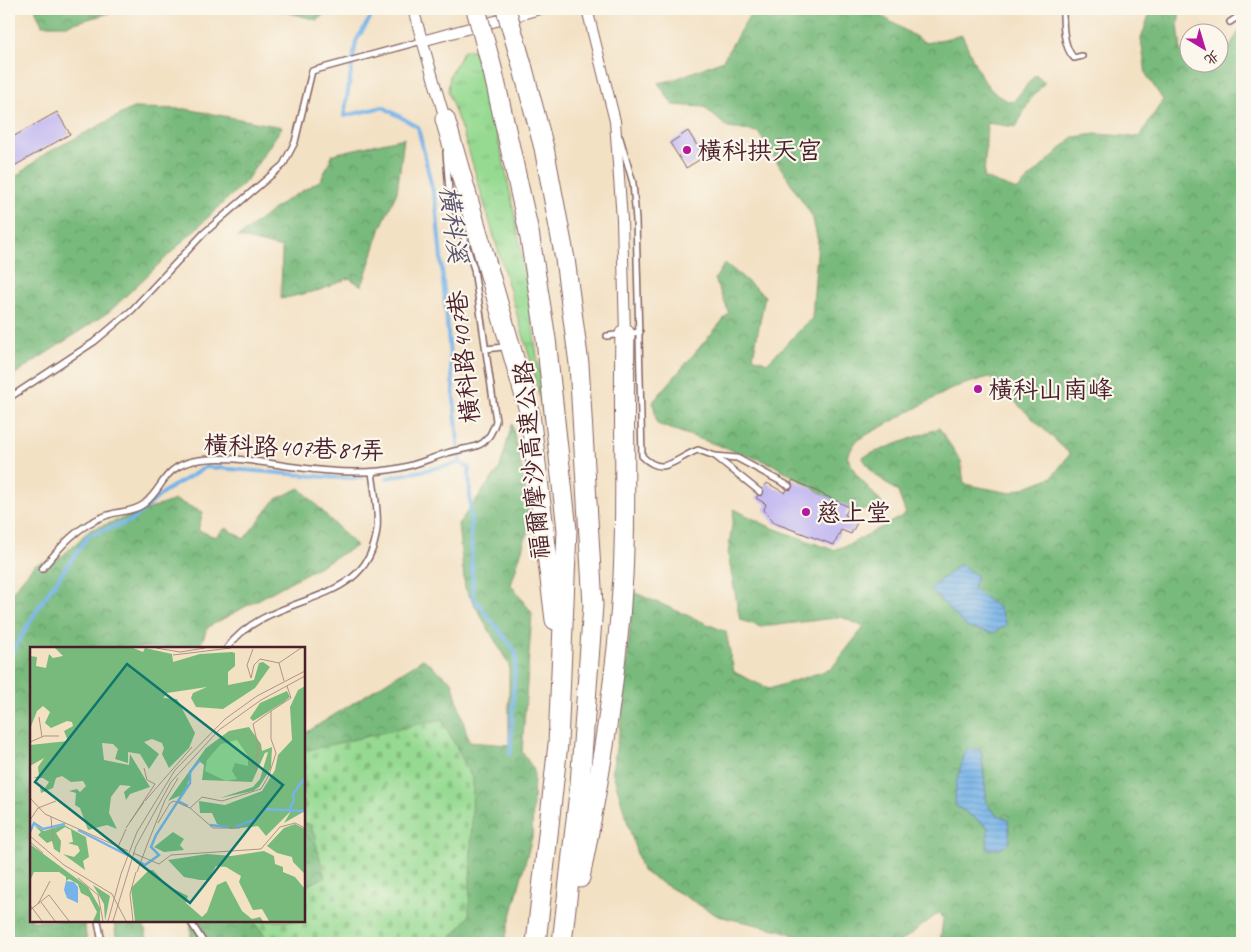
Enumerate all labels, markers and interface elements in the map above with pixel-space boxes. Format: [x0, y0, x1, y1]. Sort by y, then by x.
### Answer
north arrow [1178, 22, 1228, 72]
text: 北 [1201, 47, 1222, 69]
place label: 橫科拱天宮 [697, 135, 822, 167]
marker: 橫科拱天宮 [681, 144, 693, 156]
water label: 橫科溪 [432, 183, 475, 267]
street label: 橫科路407巷 [441, 289, 487, 425]
street label: 福爾摩沙高速公路 [507, 359, 557, 561]
place label: 橫科山南峰 [988, 374, 1113, 406]
marker: 橫科山南峰 [972, 383, 984, 395]
street label: 橫科路407巷81弄 [203, 429, 385, 467]
place label: 慈上堂 [816, 497, 891, 529]
marker: 慈上堂 [800, 506, 812, 518]
inset map [30, 647, 305, 922]

